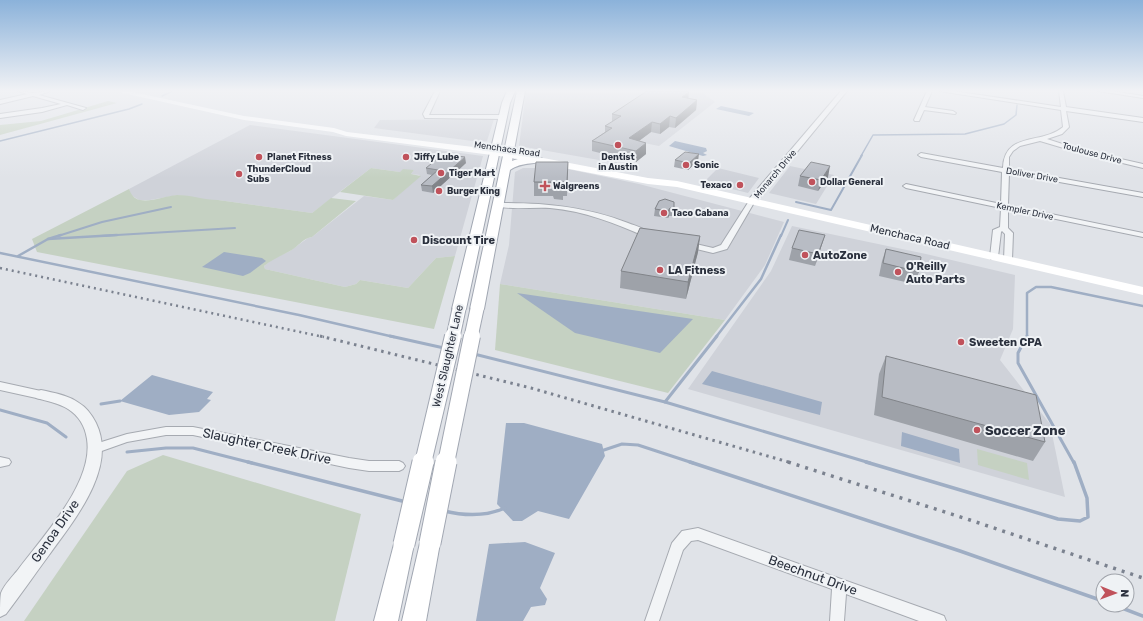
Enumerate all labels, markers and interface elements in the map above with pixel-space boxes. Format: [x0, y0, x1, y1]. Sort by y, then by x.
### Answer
street label: Menchaca Road [473, 139, 541, 159]
marker: Dentist in Austin [613, 140, 623, 150]
street label: Toulouse Drive [1061, 140, 1123, 166]
street label: Monarch Drive [752, 148, 798, 200]
marker: Planet Fitness [254, 152, 264, 162]
place label: Planet Fitness [267, 152, 332, 162]
marker: Jiffy Lube [401, 152, 411, 162]
place label: Jiffy Lube [414, 152, 460, 162]
place label: Dentist in Austin [598, 152, 638, 172]
marker: Sonic [681, 160, 691, 170]
place label: Sonic [694, 160, 720, 170]
place label: ThunderCloud Subs [247, 164, 311, 184]
street label: Doliver Drive [1005, 166, 1059, 184]
marker: Tiger Mart [436, 168, 446, 178]
place label: Tiger Mart [449, 168, 495, 179]
marker: ThunderCloud Subs [234, 169, 244, 179]
marker: Dollar General [807, 177, 817, 187]
place label: Dollar General [820, 177, 884, 187]
place label: Texaco [701, 180, 732, 190]
marker: Texaco [735, 180, 745, 190]
marker: Walgreens [540, 181, 550, 191]
place label: Walgreens [553, 181, 599, 192]
marker: Burger King [434, 186, 444, 196]
place label: Burger King [447, 186, 500, 197]
street label: Kempler Drive [996, 200, 1054, 222]
marker: Taco Cabana [659, 208, 669, 218]
place label: Taco Cabana [672, 208, 729, 218]
street label: Menchaca Road [869, 222, 951, 252]
place label: Discount Tire [422, 234, 496, 247]
marker: Discount Tire [409, 235, 419, 245]
place label: AutoZone [813, 249, 867, 262]
marker: AutoZone [800, 250, 810, 260]
place label: O'Reilly Auto Parts [906, 260, 965, 286]
place label: LA Fitness [668, 264, 725, 277]
marker: LA Fitness [655, 265, 665, 275]
marker: O'Reilly Auto Parts [893, 267, 903, 277]
street label: West Slaughter Lane [430, 303, 466, 409]
place label: Sweeten CPA [969, 336, 1042, 349]
marker: Sweeten CPA [956, 337, 966, 347]
place label: Soccer Zone [985, 423, 1066, 438]
street label: Slaughter Creek Drive [201, 425, 333, 468]
marker: Soccer Zone [972, 425, 982, 435]
street label: Genoa Drive [28, 497, 82, 565]
street label: Beechnut Drive [766, 552, 860, 598]
north arrow [1095, 573, 1135, 613]
text: N [1118, 589, 1131, 597]

